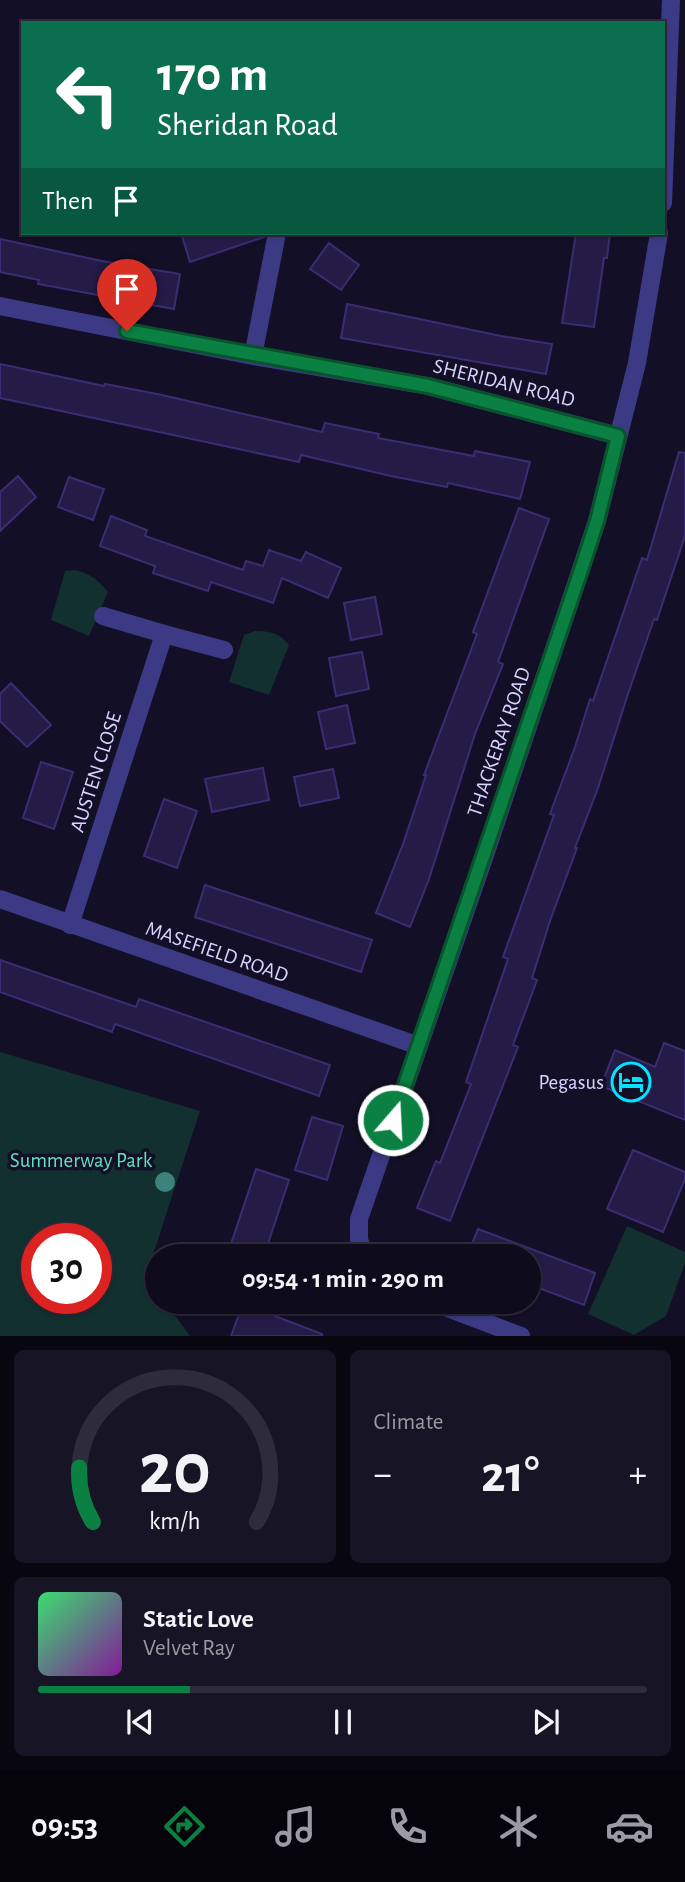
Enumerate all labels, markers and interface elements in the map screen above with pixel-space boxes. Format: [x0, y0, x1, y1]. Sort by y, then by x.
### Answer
icon: left [42, 49, 133, 140]
text: 170 m [157, 51, 268, 100]
text: Sheridan Road [157, 109, 338, 141]
icon: arrive [107, 182, 145, 220]
text: Then [42, 188, 93, 214]
pin [97, 259, 157, 331]
icon: arrive [108, 270, 146, 308]
street label: SHERIDAN ROAD [431, 355, 577, 411]
street label: THACKERAY ROAD [464, 665, 534, 819]
street label: AUSTEN CLOSE [67, 709, 125, 835]
street label: MASEFIELD ROAD [143, 918, 291, 986]
hotel icon: Pegasus [610, 1061, 652, 1103]
place label: Pegasus [539, 1072, 604, 1093]
position arrow [356, 1083, 430, 1157]
park label: Summerway Park [10, 1150, 153, 1171]
speed limit sign: 30 [21, 1223, 112, 1314]
text: 09:54 · 1 min · 290 m [242, 1266, 444, 1292]
text: Climate [374, 1411, 443, 1434]
text: 20 [139, 1435, 211, 1508]
text: 21° [481, 1449, 539, 1501]
text: − [374, 1456, 392, 1494]
text: + [629, 1456, 647, 1494]
text: km/h [149, 1509, 201, 1534]
text: Static Love [143, 1606, 254, 1632]
text: Velvet Ray [143, 1637, 235, 1660]
icon: previous [121, 1703, 159, 1741]
icon: pause [324, 1703, 362, 1741]
icon: next [527, 1703, 565, 1741]
icon: directions [160, 1802, 209, 1851]
icon: music [271, 1802, 320, 1851]
icon: phone [383, 1802, 432, 1851]
icon: climate [494, 1802, 543, 1851]
icon: car [605, 1802, 654, 1851]
text: 09:53 [31, 1810, 98, 1842]

